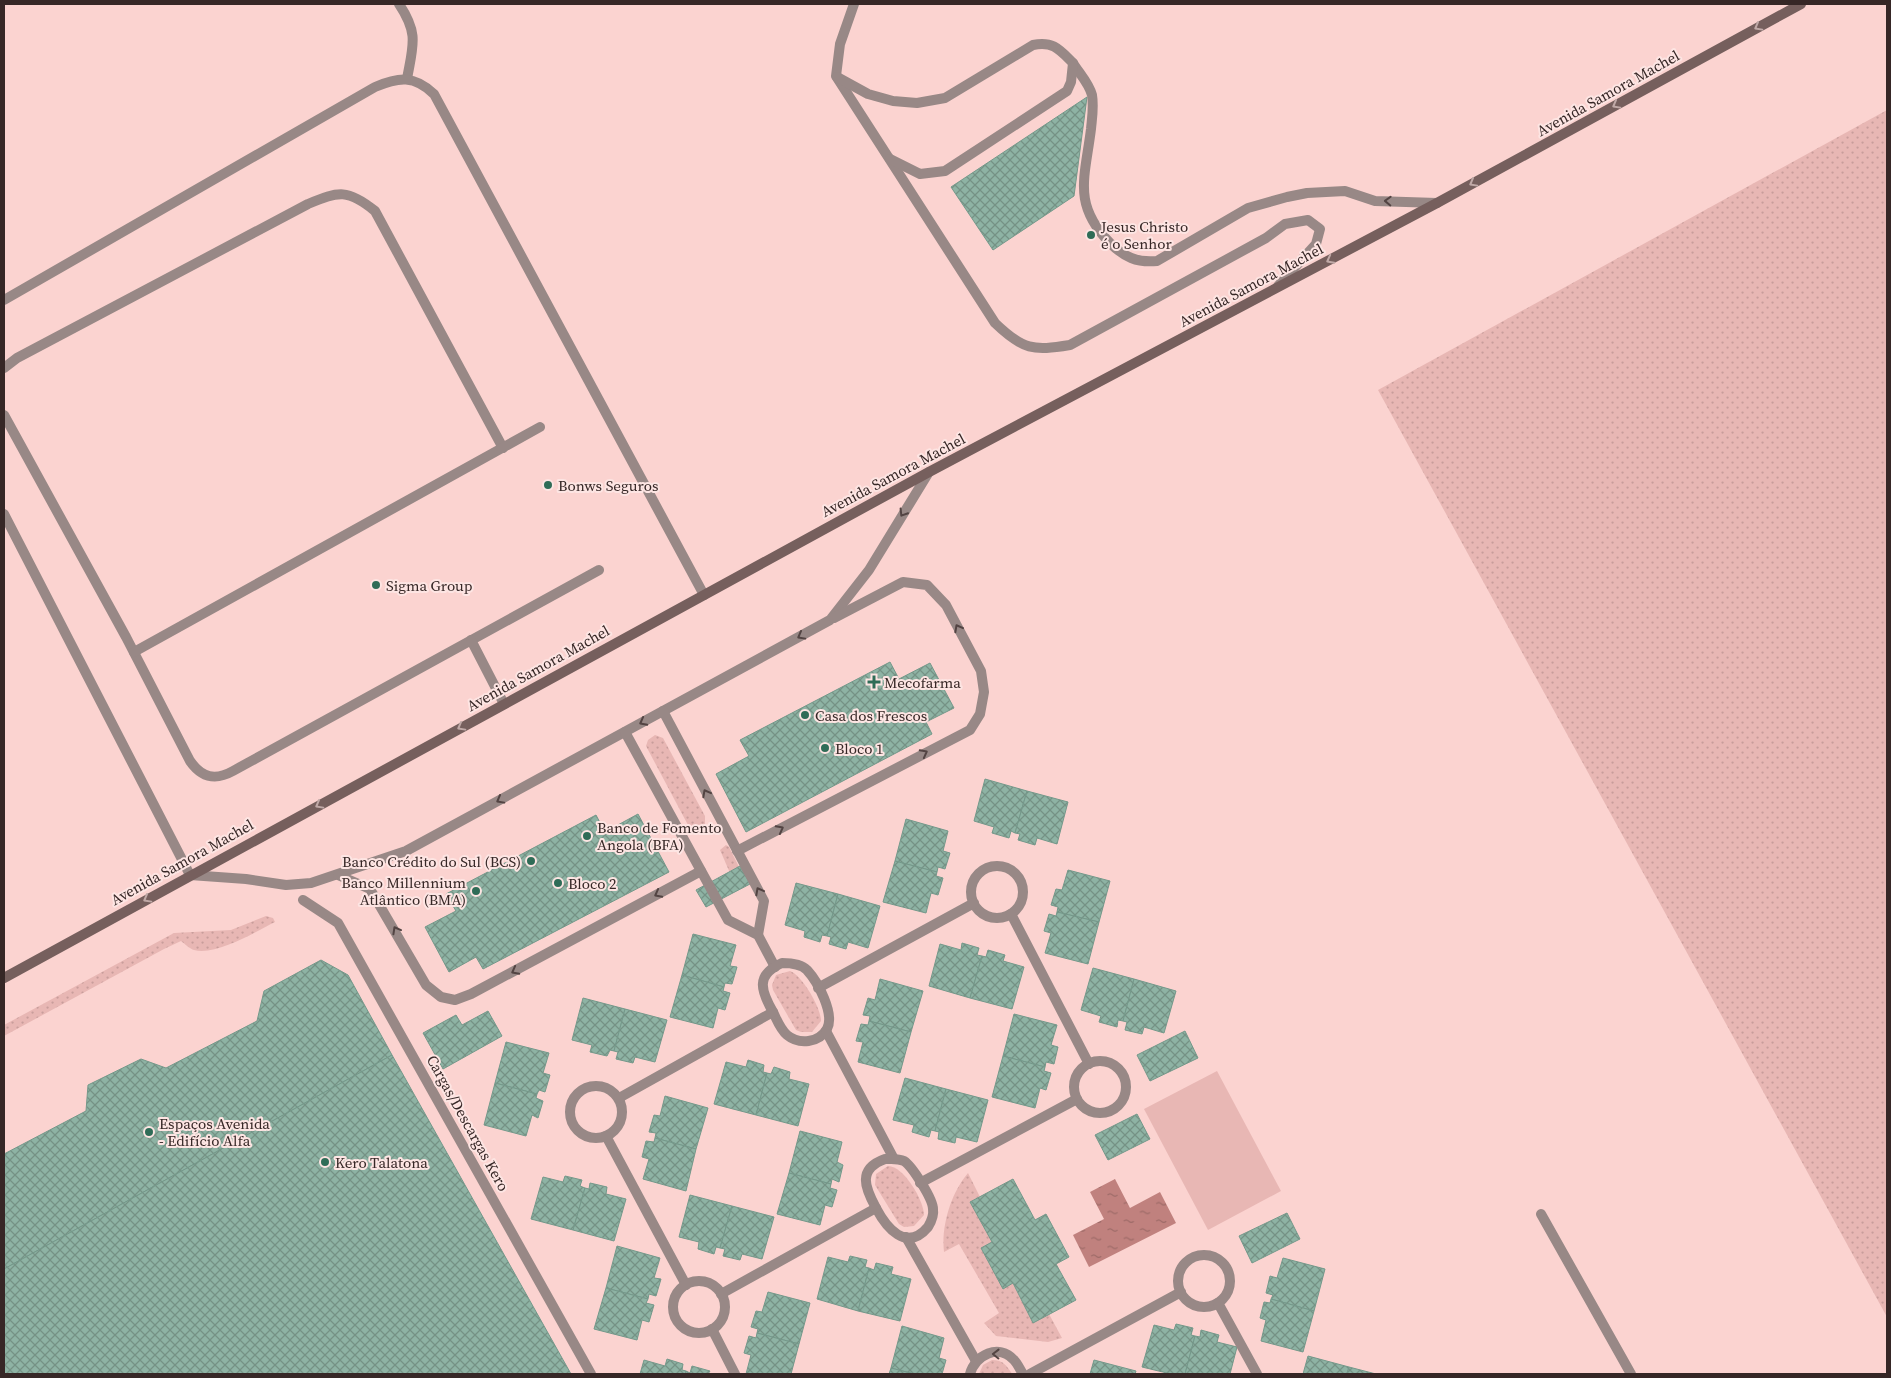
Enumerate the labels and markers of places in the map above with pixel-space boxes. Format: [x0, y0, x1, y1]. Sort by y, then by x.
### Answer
place label: Jesus Christo é o Senhor [1100, 216, 1188, 254]
marker: Jesus Christo é o Senhor [1085, 229, 1097, 241]
place label: Bonws Seguros [558, 475, 658, 496]
marker: Bonws Seguros [542, 479, 554, 491]
place label: Sigma Group [386, 575, 473, 596]
marker: Sigma Group [370, 579, 382, 591]
place label: Mecofarma [884, 672, 961, 693]
marker: Mecofarma [868, 676, 880, 688]
place label: Casa dos Frescos [815, 705, 927, 726]
marker: Casa dos Frescos [799, 709, 811, 721]
place label: Bloco 1 [835, 738, 884, 759]
marker: Bloco 1 [819, 742, 831, 754]
place label: Banco de Fomento Angola (BFA) [597, 817, 721, 855]
marker: Banco de Fomento Angola (BFA) [581, 830, 593, 842]
place label: Banco Crédito do Sul (BCS) [342, 851, 521, 872]
marker: Banco Crédito do Sul (BCS) [525, 855, 537, 867]
place label: Banco Millennium Atlântico (BMA) [341, 872, 466, 910]
place label: Bloco 2 [568, 873, 617, 894]
marker: Bloco 2 [552, 877, 564, 889]
marker: Banco Millennium Atlântico (BMA) [470, 885, 482, 897]
place label: Espaços Avenida - Edifício Alfa [159, 1113, 270, 1151]
marker: Espaços Avenida - Edifício Alfa [143, 1126, 155, 1138]
place label: Kero Talatona [335, 1152, 428, 1173]
marker: Kero Talatona [319, 1156, 331, 1168]

